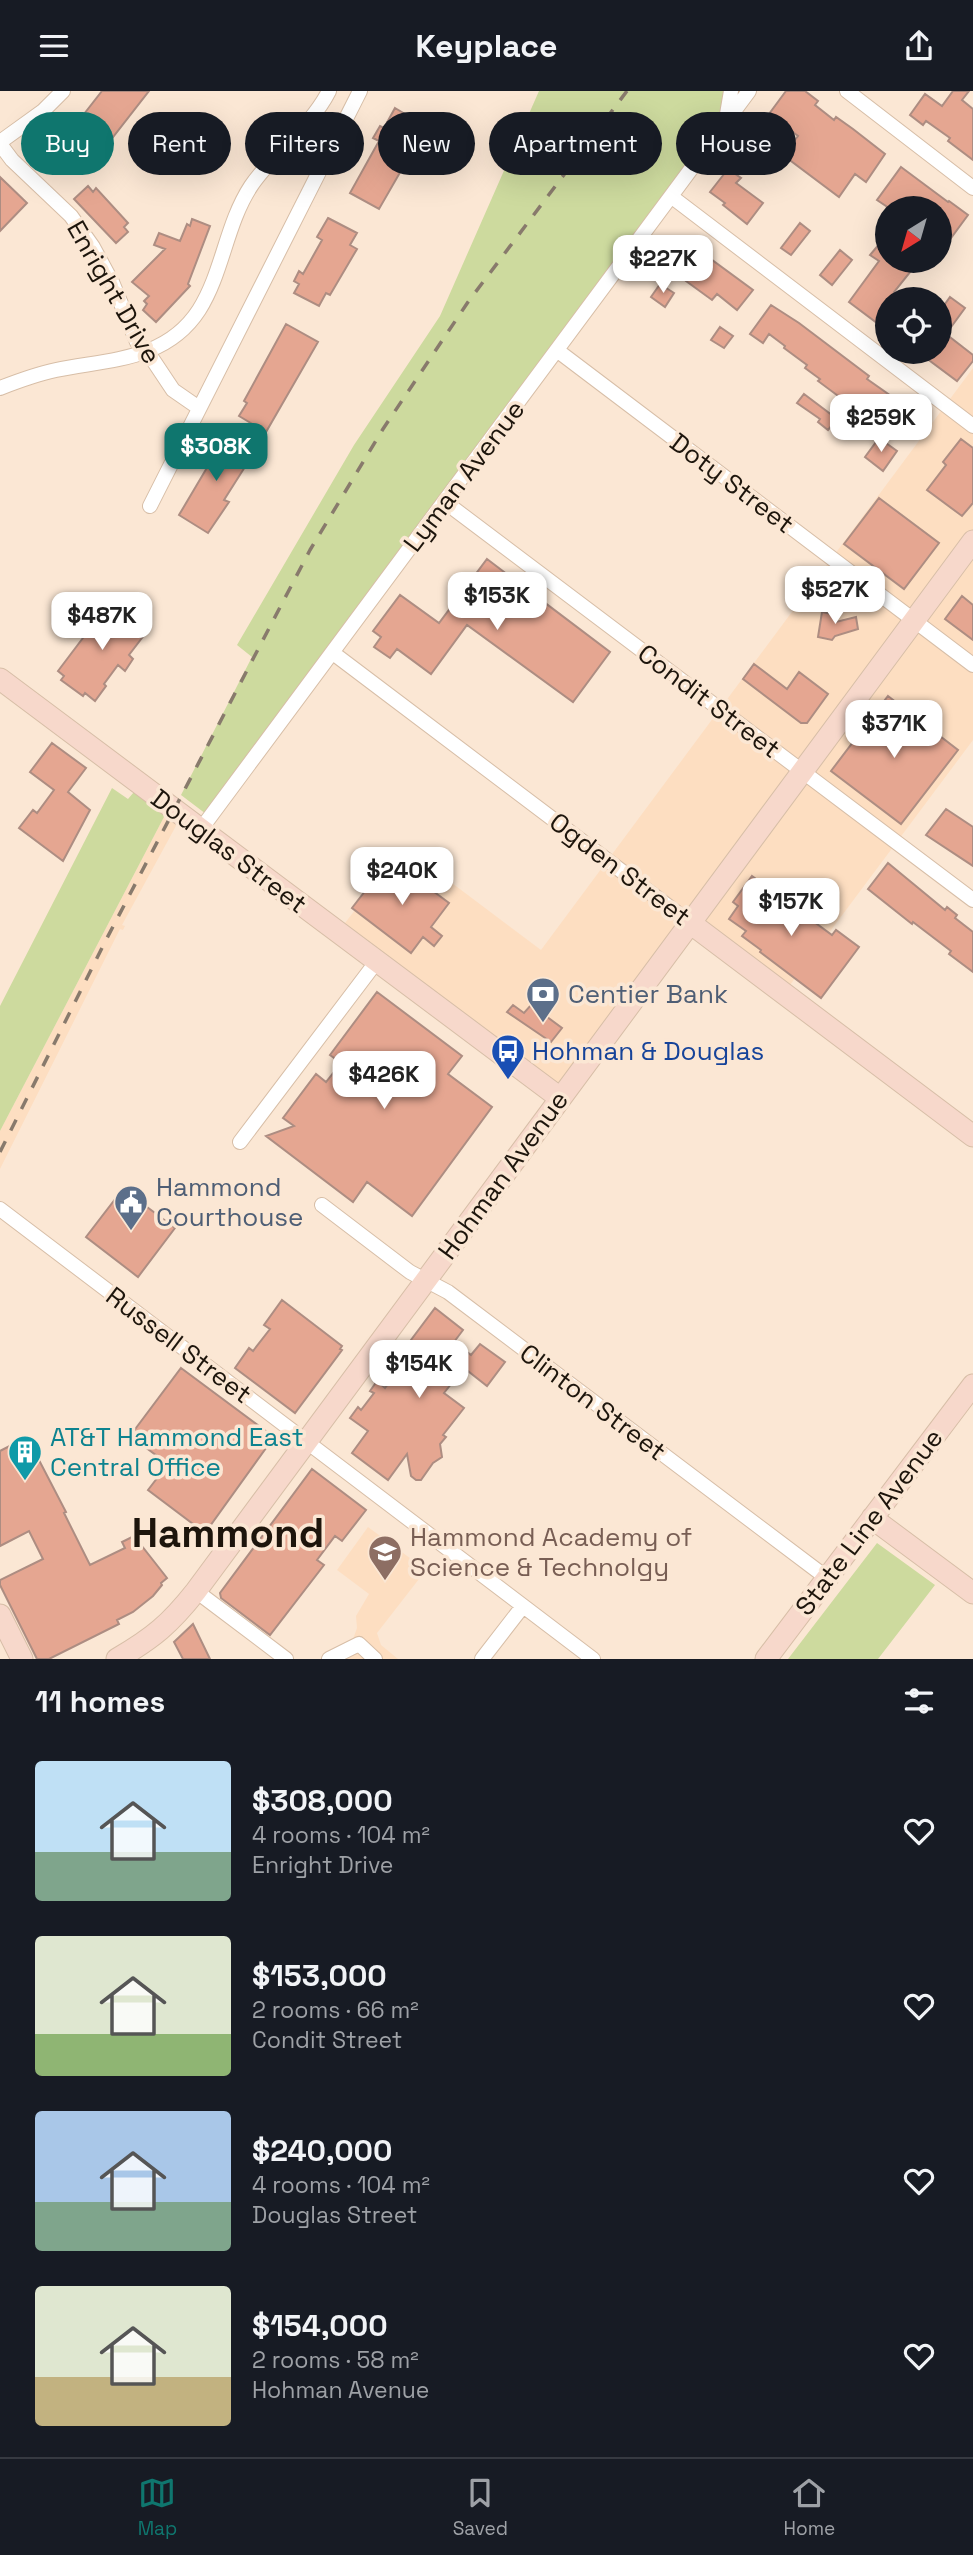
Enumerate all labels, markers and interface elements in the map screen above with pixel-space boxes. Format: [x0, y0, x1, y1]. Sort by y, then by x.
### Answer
text: Keyplace [415, 26, 558, 66]
icon: menu [35, 27, 73, 65]
icon: share [900, 27, 938, 65]
chip: Buy [21, 112, 114, 175]
chip: Rent [128, 112, 231, 175]
chip: Filters [245, 112, 364, 175]
chip: New [378, 112, 475, 175]
chip: Apartment [489, 112, 662, 175]
chip: House [676, 112, 796, 175]
north arrow [875, 196, 952, 273]
map controls [875, 196, 952, 364]
street label: Enright Drive [59, 214, 169, 370]
pin: $227K [614, 235, 712, 295]
text: $227K [629, 243, 697, 273]
button: locate [875, 287, 952, 364]
street label: Lyman Avenue [396, 393, 532, 559]
pin: $259K [832, 395, 930, 454]
text: $259K [846, 402, 916, 432]
pin: $308K [167, 423, 265, 483]
street label: Doty Street [663, 425, 801, 541]
text: $308K [180, 431, 252, 461]
pin: $527K [786, 567, 884, 626]
pin: $153K [448, 573, 546, 632]
text: $527K [801, 574, 869, 604]
text: $153K [464, 580, 530, 610]
pin: $487K [53, 593, 151, 652]
text: $487K [67, 600, 137, 630]
street label: Condit Street [631, 636, 787, 766]
pin: $371K [845, 701, 943, 760]
text: $371K [861, 708, 927, 738]
street label: Douglas Street [144, 781, 314, 921]
street label: Ogden Street [543, 805, 697, 933]
pin: $240K [353, 847, 451, 907]
text: $240K [366, 855, 438, 885]
pin: $157K [742, 879, 840, 938]
text: $157K [759, 886, 824, 916]
bank icon: Centier Bank [524, 975, 562, 1024]
place label: Centier Bank [568, 977, 728, 1011]
bus stop icon: Hohman & Douglas [489, 1032, 527, 1081]
place label: Hohman & Douglas [532, 1034, 764, 1068]
pin: $426K [335, 1051, 433, 1111]
text: $426K [349, 1059, 419, 1089]
street label: Hohman Avenue [430, 1084, 576, 1266]
place label: Hammond Courthouse [156, 1170, 303, 1234]
public building icon: Hammond Courthouse [112, 1183, 150, 1232]
street label: Russell Street [99, 1279, 259, 1411]
street label: Clinton Street [513, 1336, 673, 1468]
pin: $154K [370, 1341, 468, 1400]
text: $154K [385, 1348, 453, 1378]
place label: AT&T Hammond East Central Office [50, 1420, 304, 1484]
street label: State Line Avenue [788, 1422, 950, 1622]
building icon: AT&T Hammond East Central Office [6, 1433, 44, 1482]
district label: Hammond [132, 1508, 324, 1559]
place label: Hammond Academy of Science & Technolgy [410, 1520, 692, 1584]
school or university icon: Hammond Academy of Science & Technolgy [366, 1533, 404, 1582]
text: 11 homes [35, 1682, 165, 1721]
icon: filters [900, 1682, 938, 1720]
text: $308,000 [252, 1781, 393, 1820]
icon: home [91, 1789, 175, 1873]
icon: heart [900, 1812, 938, 1850]
text: 4 rooms · 104 m² [252, 1820, 430, 1850]
text: Enright Drive [252, 1850, 394, 1880]
text: $153,000 [252, 1956, 387, 1995]
icon: home [91, 1964, 175, 2048]
icon: heart [900, 1987, 938, 2025]
text: 2 rooms · 66 m² [252, 1995, 419, 2025]
text: Condit Street [252, 2025, 402, 2055]
text: $240,000 [252, 2131, 392, 2170]
icon: home [91, 2139, 175, 2223]
icon: heart [900, 2162, 938, 2200]
text: 4 rooms · 104 m² [252, 2170, 430, 2200]
text: Douglas Street [252, 2200, 417, 2230]
text: $154,000 [252, 2306, 388, 2345]
icon: home [91, 2314, 175, 2398]
icon: heart [900, 2337, 938, 2375]
text: 2 rooms · 58 m² [252, 2345, 419, 2375]
text: Hohman Avenue [252, 2375, 429, 2405]
tab: Map [138, 2474, 177, 2541]
tab: Saved [453, 2474, 508, 2541]
tab: Home [783, 2474, 835, 2541]

